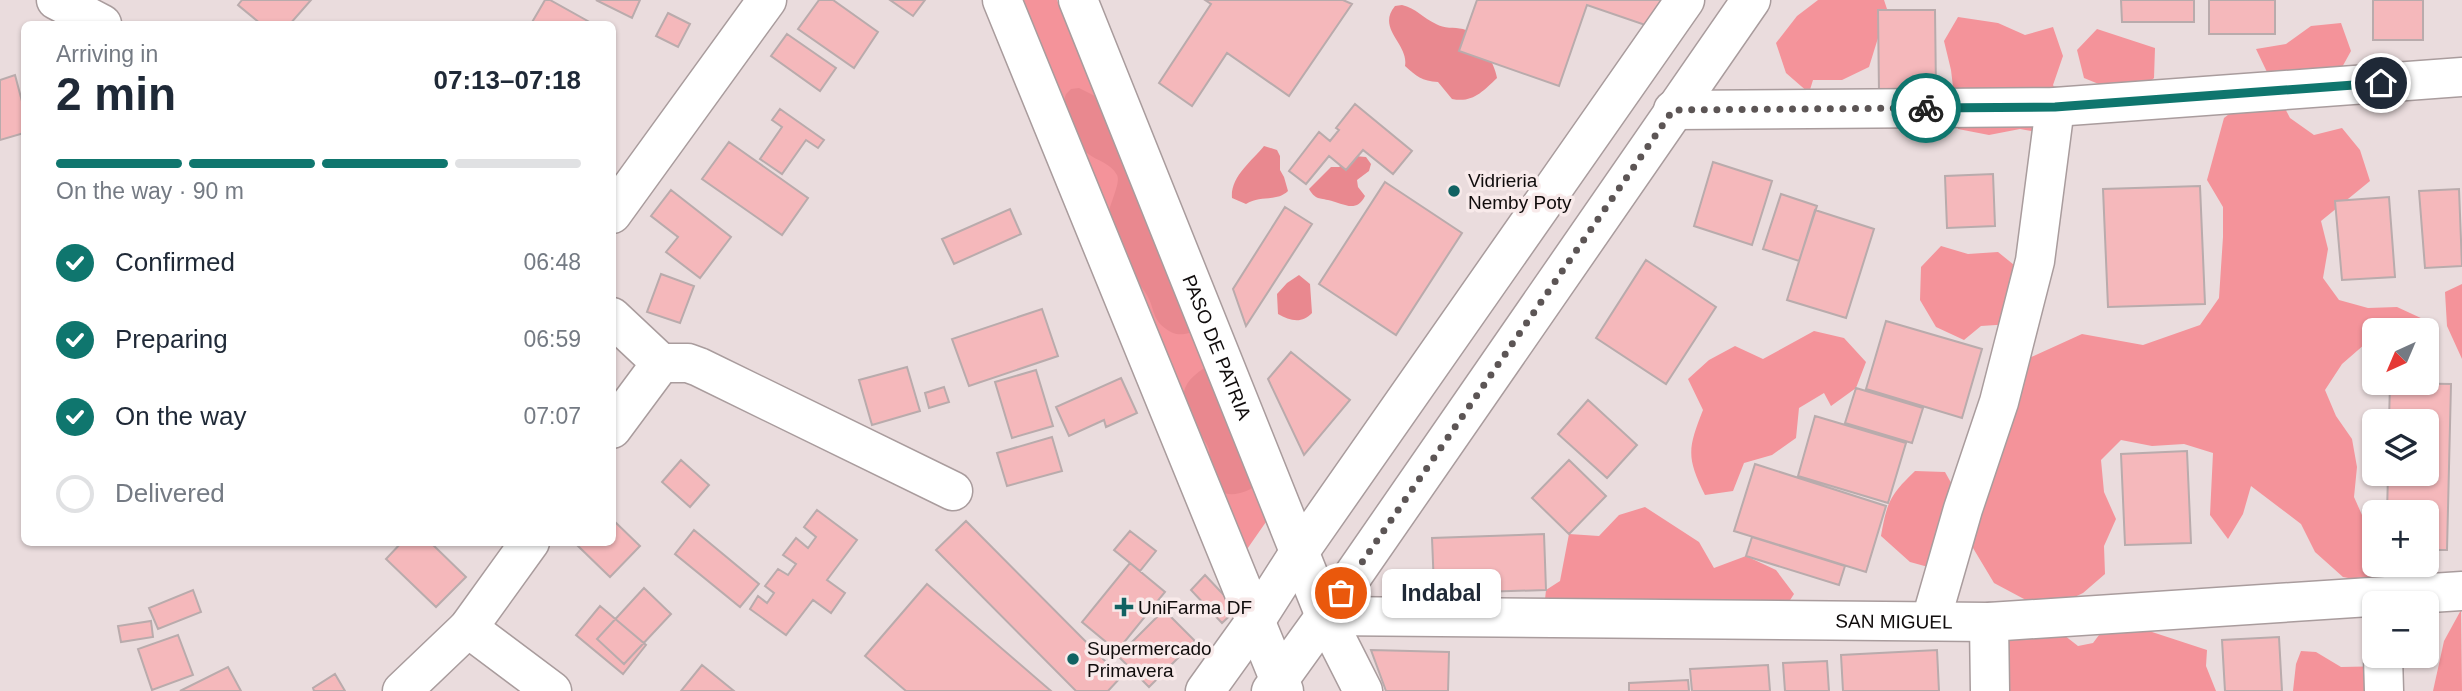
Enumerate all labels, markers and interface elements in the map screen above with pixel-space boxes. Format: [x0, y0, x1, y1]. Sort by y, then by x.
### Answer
text: Arriving in [56, 41, 158, 67]
pin [2351, 53, 2411, 113]
icon: home [2362, 64, 2400, 102]
text: 07:13–07:18 [434, 65, 581, 95]
text: 2 min [56, 68, 176, 120]
courier [1891, 73, 1961, 143]
icon: bike [1907, 89, 1945, 127]
place label: Vidrieria Nemby Poty [1468, 170, 1572, 213]
text: On the way · 90 m [56, 178, 244, 204]
marker: Vidrieria Nemby Poty [1446, 183, 1462, 199]
icon: check [56, 244, 94, 282]
text: Confirmed [115, 247, 235, 277]
text: 06:48 [523, 249, 581, 275]
street label: PASO DE PATRIA [1179, 272, 1256, 423]
north arrow [2362, 318, 2440, 396]
map controls [2362, 318, 2439, 668]
icon: check [56, 321, 94, 359]
text: Preparing [115, 324, 228, 354]
text: 06:59 [523, 326, 581, 352]
icon: check [56, 398, 94, 436]
text: On the way [115, 401, 247, 431]
text: 07:07 [523, 403, 581, 429]
button: layers [2362, 409, 2439, 486]
text: Delivered [115, 478, 225, 508]
button: + [2362, 500, 2439, 577]
pin [1311, 563, 1371, 623]
callout: Indabal [1383, 568, 1502, 618]
icon: bag [1322, 574, 1360, 612]
text: Indabal [1401, 580, 1482, 606]
button: − [2362, 591, 2439, 668]
place label: UniFarma DF [1138, 597, 1252, 618]
marker: UniFarma DF [1116, 599, 1132, 615]
street label: SAN MIGUEL [1835, 610, 1953, 632]
place label: Supermercado Primavera [1087, 638, 1212, 681]
marker: Supermercado Primavera [1065, 651, 1081, 667]

